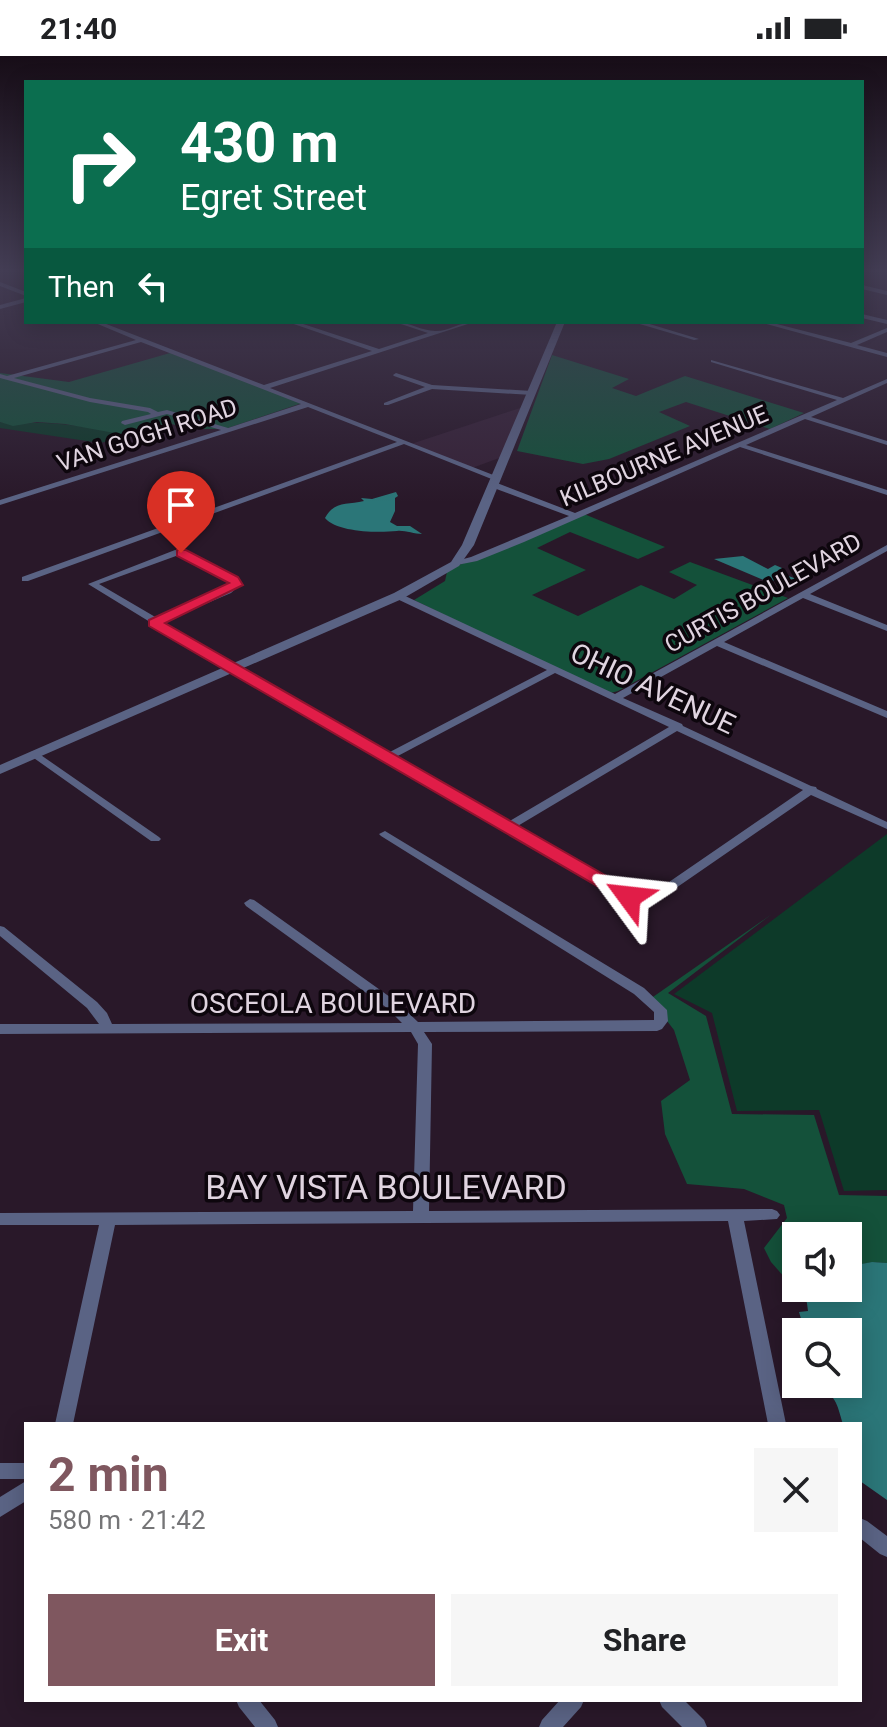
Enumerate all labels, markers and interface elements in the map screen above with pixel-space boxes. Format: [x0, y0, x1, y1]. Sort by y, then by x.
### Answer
text: 21:40 [40, 11, 117, 46]
text: 430 m [180, 110, 339, 176]
icon: right [48, 112, 152, 216]
text: Egret Street [180, 177, 367, 219]
icon: left [131, 264, 175, 308]
text: Then [48, 269, 115, 304]
street label: VAN GOGH ROAD [53, 393, 241, 477]
street label: KILBOURNE AVENUE [556, 400, 772, 512]
pin [147, 471, 215, 553]
icon: arrive [159, 483, 203, 527]
street label: CURTIS BOULEVARD [660, 527, 866, 659]
street label: OHIO AVENUE [565, 636, 740, 741]
position arrow [587, 855, 671, 939]
street label: OSCEOLA BOULEVARD [190, 987, 476, 1020]
street label: BAY VISTA BOULEVARD [205, 1167, 567, 1207]
map controls [782, 1222, 862, 1398]
button: sound [782, 1222, 862, 1302]
button: search [782, 1318, 862, 1398]
text: 2 min [48, 1446, 169, 1503]
button: close [754, 1448, 838, 1532]
text: 580 m · 21:42 [48, 1505, 206, 1535]
button: Exit [48, 1594, 435, 1686]
button: Share [451, 1594, 838, 1686]

